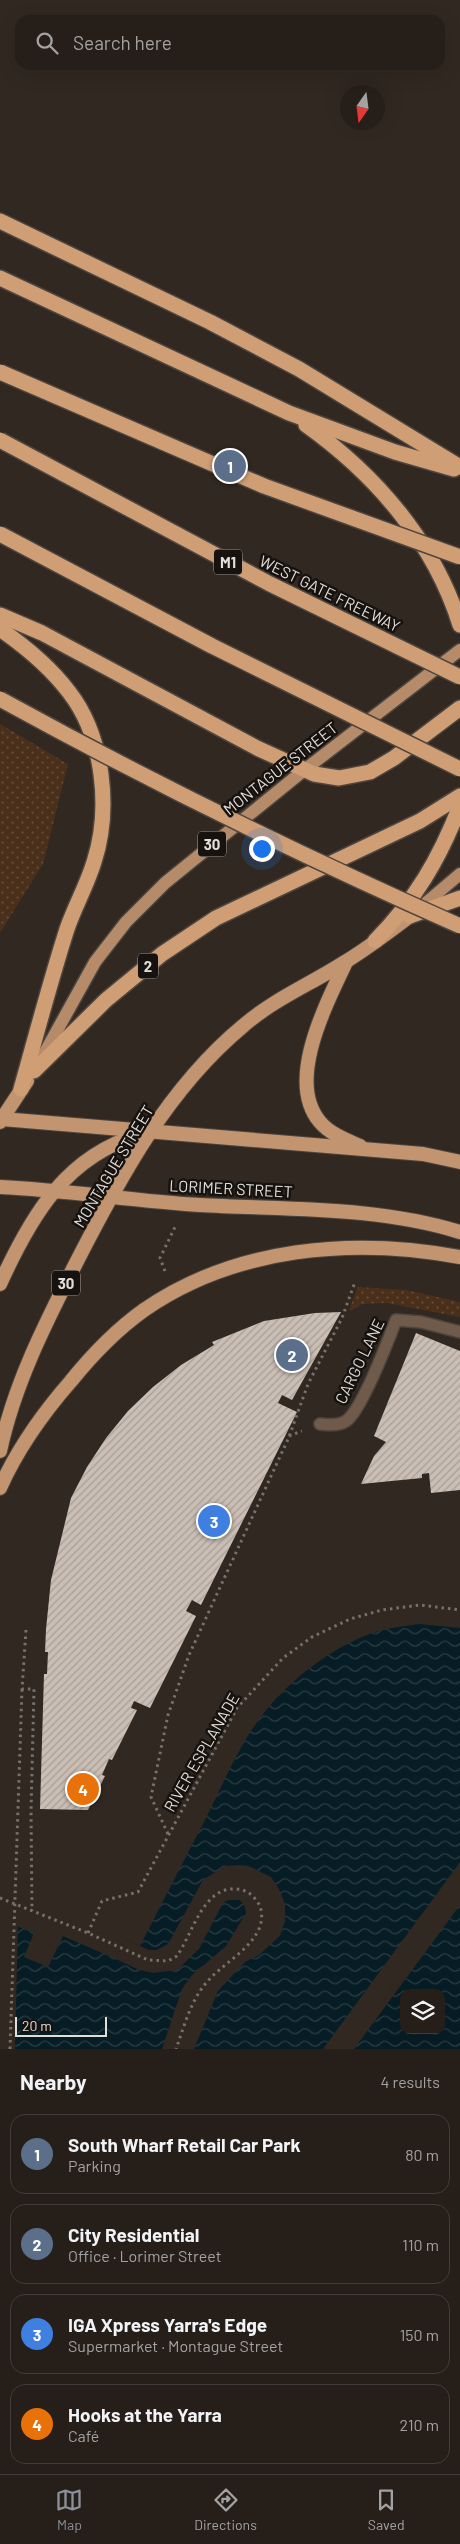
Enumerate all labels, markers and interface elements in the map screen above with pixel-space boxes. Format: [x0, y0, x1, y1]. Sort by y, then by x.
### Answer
search box [15, 15, 445, 70]
icon: search [33, 29, 61, 57]
text: Search here [73, 31, 172, 54]
north arrow [340, 85, 385, 130]
pin: 1 [214, 447, 246, 485]
road number: M1 [214, 550, 242, 574]
street label: WEST GATE FREEWAY [257, 551, 403, 635]
street label: MONTAGUE STREET [219, 718, 341, 818]
road number: 30 [198, 832, 226, 856]
your location [249, 836, 275, 862]
road number: 2 [138, 954, 158, 978]
street label: MONTAGUE STREET [69, 1101, 157, 1231]
street label: LORIMER STREET [169, 1175, 293, 1201]
road number: 30 [52, 1270, 80, 1296]
street label: CARGO LANE [330, 1316, 388, 1406]
pin: 2 [276, 1336, 308, 1374]
pin: 3 [198, 1502, 230, 1540]
street label: RIVER ESPLANADE [159, 1689, 243, 1815]
pin: 4 [67, 1770, 99, 1808]
map controls [400, 1989, 445, 2034]
button: layers [400, 1989, 445, 2034]
scale bar [15, 2014, 108, 2037]
text: 20 m [22, 2017, 52, 2034]
text: Nearby [20, 2069, 86, 2094]
text: 4 results [380, 2072, 440, 2091]
text: South Wharf Retail Car Park [68, 2133, 301, 2156]
text: 1 [34, 2145, 40, 2164]
text: 80 m [405, 2145, 439, 2164]
text: Parking [68, 2156, 121, 2175]
text: City Residential [68, 2223, 199, 2246]
text: 2 [33, 2235, 41, 2254]
text: 110 m [402, 2235, 439, 2254]
text: Office · Lorimer Street [68, 2246, 222, 2265]
text: IGA Xpress Yarra's Edge [68, 2313, 267, 2336]
text: 3 [33, 2325, 41, 2344]
text: 150 m [400, 2325, 439, 2344]
text: Supermarket · Montague Street [68, 2336, 283, 2355]
text: Hooks at the Yarra [68, 2403, 222, 2426]
text: 4 [32, 2415, 42, 2434]
text: 210 m [400, 2415, 439, 2434]
text: Café [68, 2426, 99, 2445]
tab: Map [55, 2486, 83, 2533]
tab: Directions [194, 2486, 257, 2533]
tab: Saved [368, 2486, 405, 2533]

